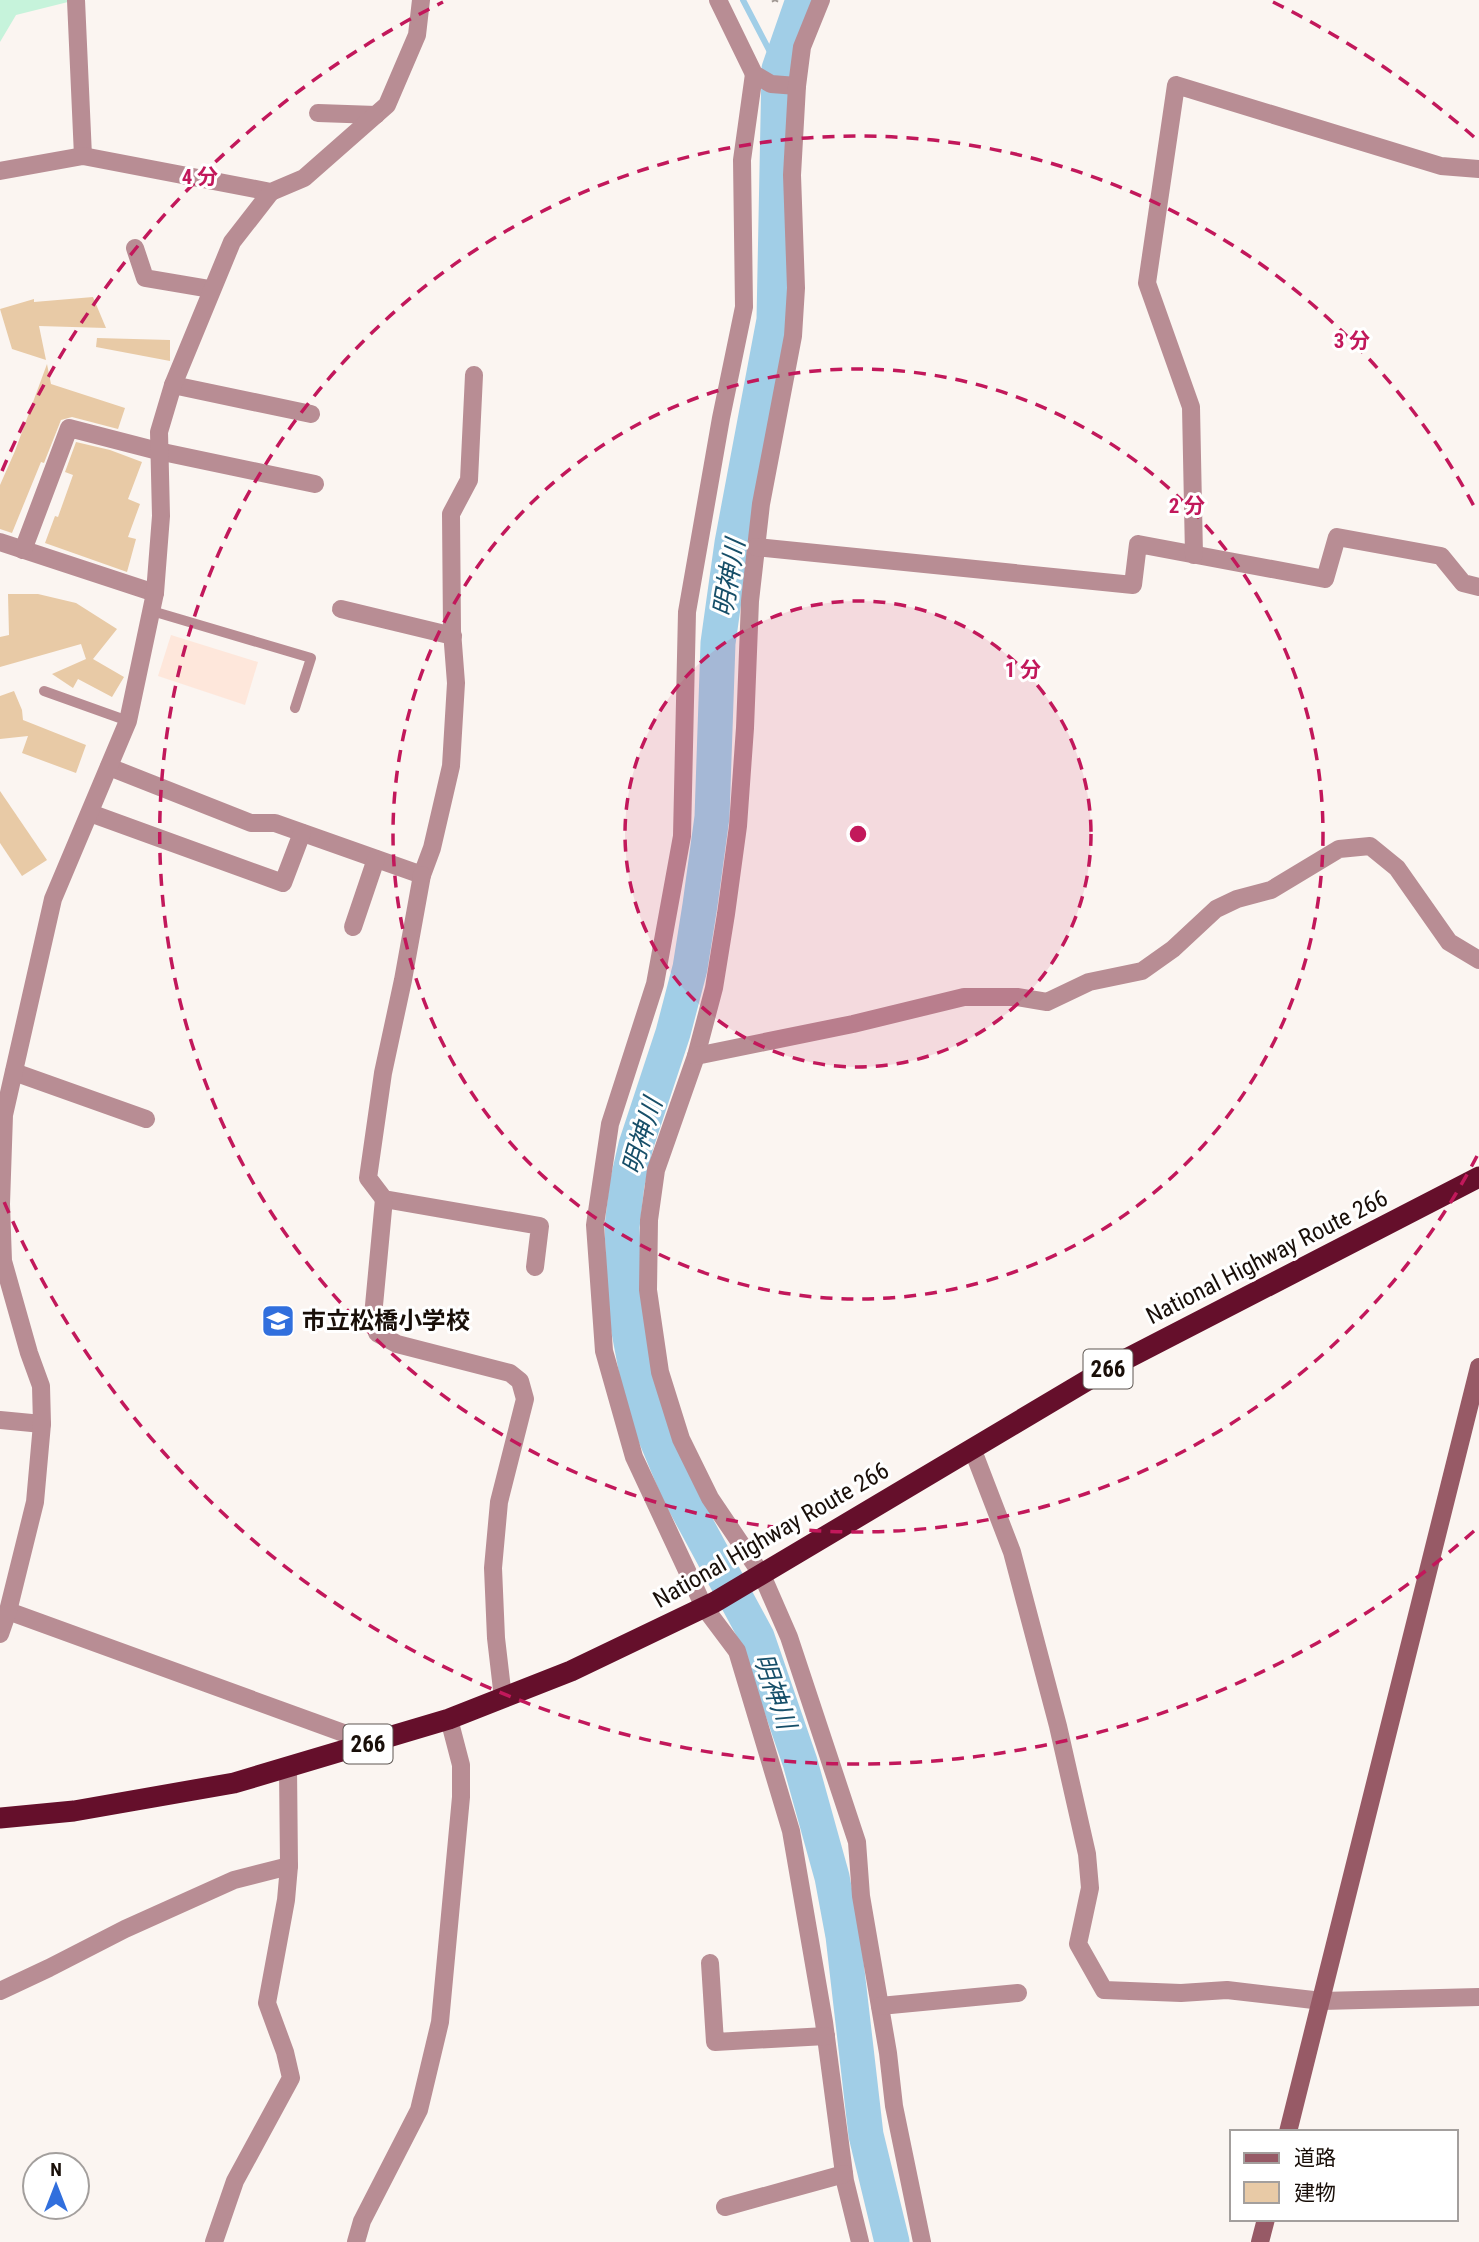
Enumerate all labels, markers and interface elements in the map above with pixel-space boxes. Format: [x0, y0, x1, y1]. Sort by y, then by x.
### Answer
text: 4 分 [182, 165, 218, 189]
text: 3 分 [1334, 329, 1370, 353]
text: 2 分 [1169, 494, 1205, 518]
water label: 明神川 [707, 534, 751, 619]
text: 1 分 [1005, 658, 1041, 682]
centre of rings [846, 822, 870, 846]
water label: 明神川 [616, 1091, 669, 1178]
street label: National Highway Route 266 [1142, 1184, 1392, 1330]
school or university icon: 市立松橋小学校 [259, 1302, 297, 1340]
place label: 市立松橋小学校 [302, 1307, 470, 1335]
road number: 266 [1084, 1350, 1132, 1388]
street label: National Highway Route 266 [648, 1456, 894, 1614]
water label: 明神川 [748, 1649, 803, 1736]
road number: 266 [344, 1724, 392, 1764]
legend [1230, 2130, 1458, 2221]
text: 道路 [1294, 2146, 1336, 2170]
north arrow [21, 2151, 91, 2221]
text: N [50, 2158, 62, 2181]
text: 建物 [1294, 2181, 1336, 2205]

